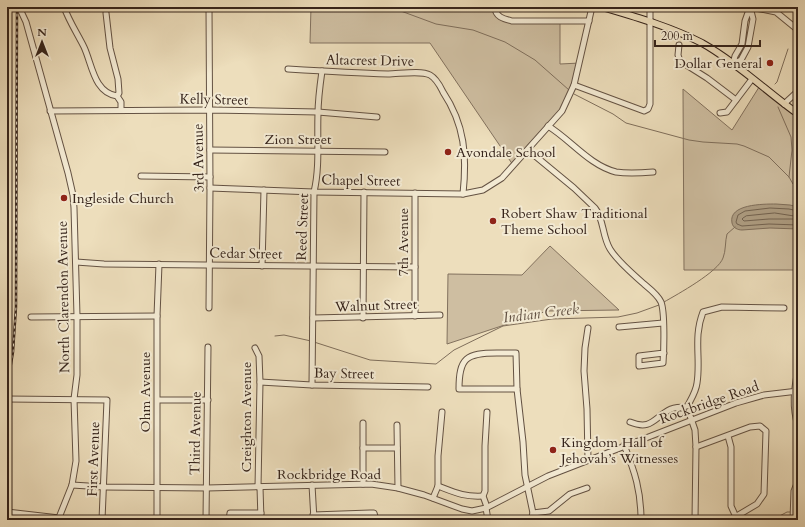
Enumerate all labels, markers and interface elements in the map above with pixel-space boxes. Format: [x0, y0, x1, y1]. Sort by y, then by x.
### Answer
north arrow [22, 22, 62, 62]
scale bar [655, 22, 760, 48]
text: N [37, 25, 47, 40]
text: 200 m [661, 28, 694, 44]
street label: Altacrest Drive [326, 50, 414, 71]
place label: Dollar General [675, 54, 762, 73]
marker: Dollar General [765, 58, 775, 68]
street label: Kelly Street [179, 89, 249, 110]
street label: 3rd Avenue [188, 123, 209, 193]
street label: Zion Street [265, 130, 332, 149]
place label: Avondale School [456, 143, 556, 162]
marker: Avondale School [443, 147, 453, 157]
street label: Chapel Street [321, 170, 401, 191]
place label: Ingleside Church [72, 189, 174, 208]
street label: Reed Street [292, 192, 313, 261]
marker: Ingleside Church [59, 193, 69, 203]
place label: Robert Shaw Traditional Theme School [501, 204, 648, 239]
street label: 7th Avenue [394, 208, 413, 276]
marker: Robert Shaw Traditional Theme School [488, 216, 498, 226]
street label: North Clarendon Avenue [53, 221, 74, 373]
street label: Cedar Street [209, 243, 283, 264]
street label: Walnut Street [333, 295, 418, 316]
water label: Indian Creek [502, 298, 581, 328]
street label: Ohm Avenue [136, 352, 155, 432]
street label: Creighton Avenue [237, 362, 256, 472]
street label: Bay Street [314, 363, 375, 384]
street label: Rockbridge Road [657, 376, 762, 428]
street label: Third Avenue [185, 391, 206, 475]
street label: First Avenue [83, 421, 104, 497]
place label: Kingdom Hall of Jehovah’s Witnesses [559, 433, 679, 468]
marker: Kingdom Hall of Jehovah’s Witnesses [548, 445, 558, 455]
street label: Rockbridge Road [277, 465, 381, 484]

